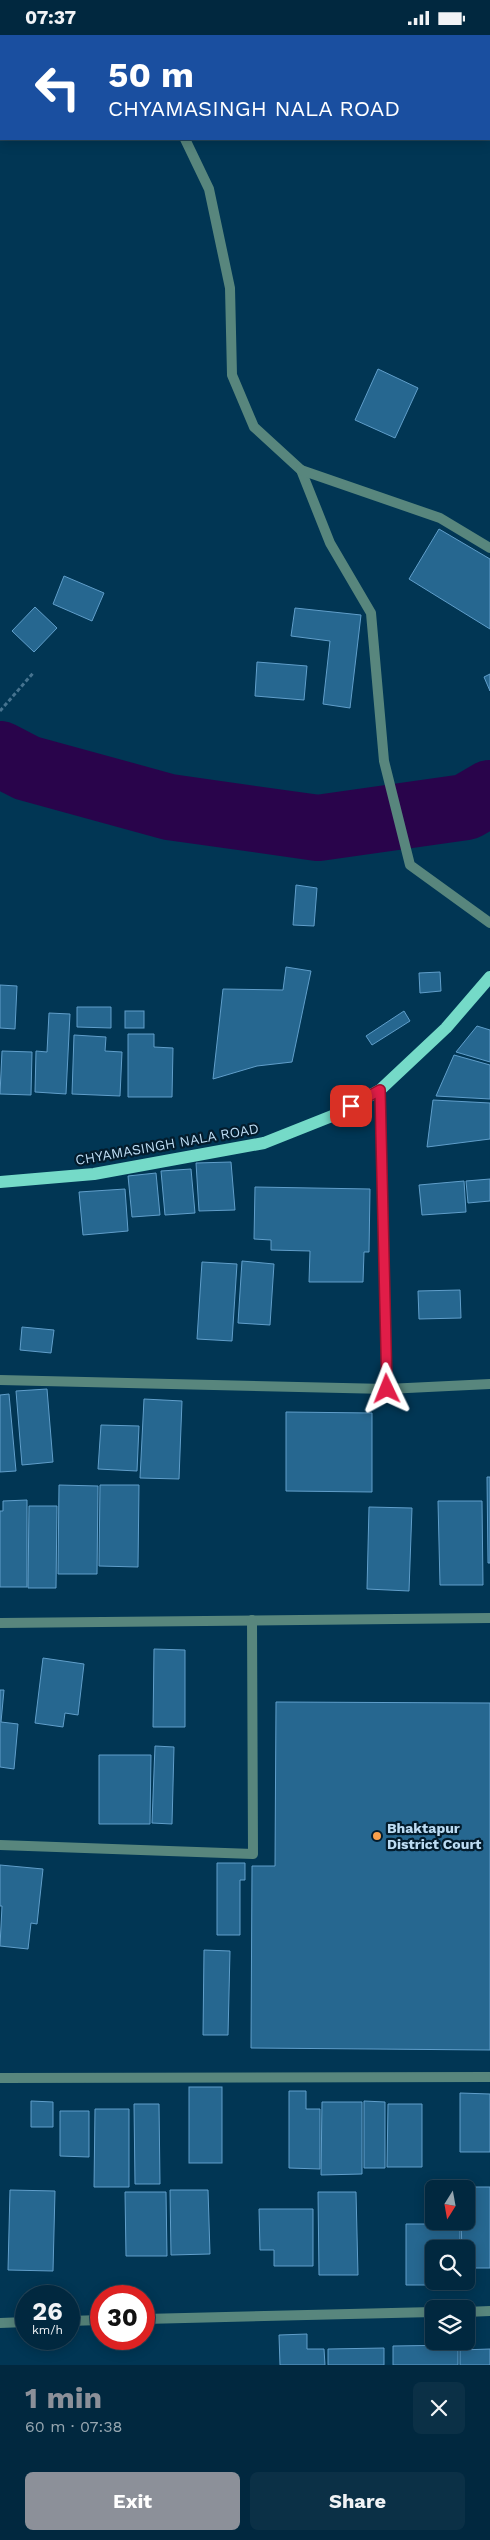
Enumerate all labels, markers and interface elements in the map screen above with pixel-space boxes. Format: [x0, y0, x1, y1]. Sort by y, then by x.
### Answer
text: 07:37 [25, 6, 76, 29]
text: 50 m [108, 54, 194, 96]
icon: left [25, 55, 90, 120]
text: CHYAMASINGH NALA ROAD [108, 96, 400, 121]
pin [330, 1085, 372, 1127]
icon: arrive [337, 1092, 365, 1120]
street label: CHYAMASINGH NALA ROAD [74, 1120, 260, 1168]
position arrow [360, 1362, 412, 1414]
place label: Bhaktapur District Court [387, 1820, 481, 1852]
marker: Bhaktapur District Court [371, 1830, 383, 1842]
north arrow [425, 2180, 475, 2230]
map controls [425, 2180, 475, 2350]
button: search [425, 2240, 475, 2290]
speed limit sign: 30 [90, 2285, 155, 2350]
text: 26 [32, 2297, 63, 2326]
button: layers [425, 2300, 475, 2350]
text: km/h [32, 2323, 63, 2337]
text: 1 min [25, 2380, 102, 2415]
button: close [413, 2382, 465, 2434]
text: 60 m · 07:38 [25, 2417, 122, 2436]
button: Exit [25, 2472, 240, 2530]
button: Share [250, 2472, 465, 2530]

